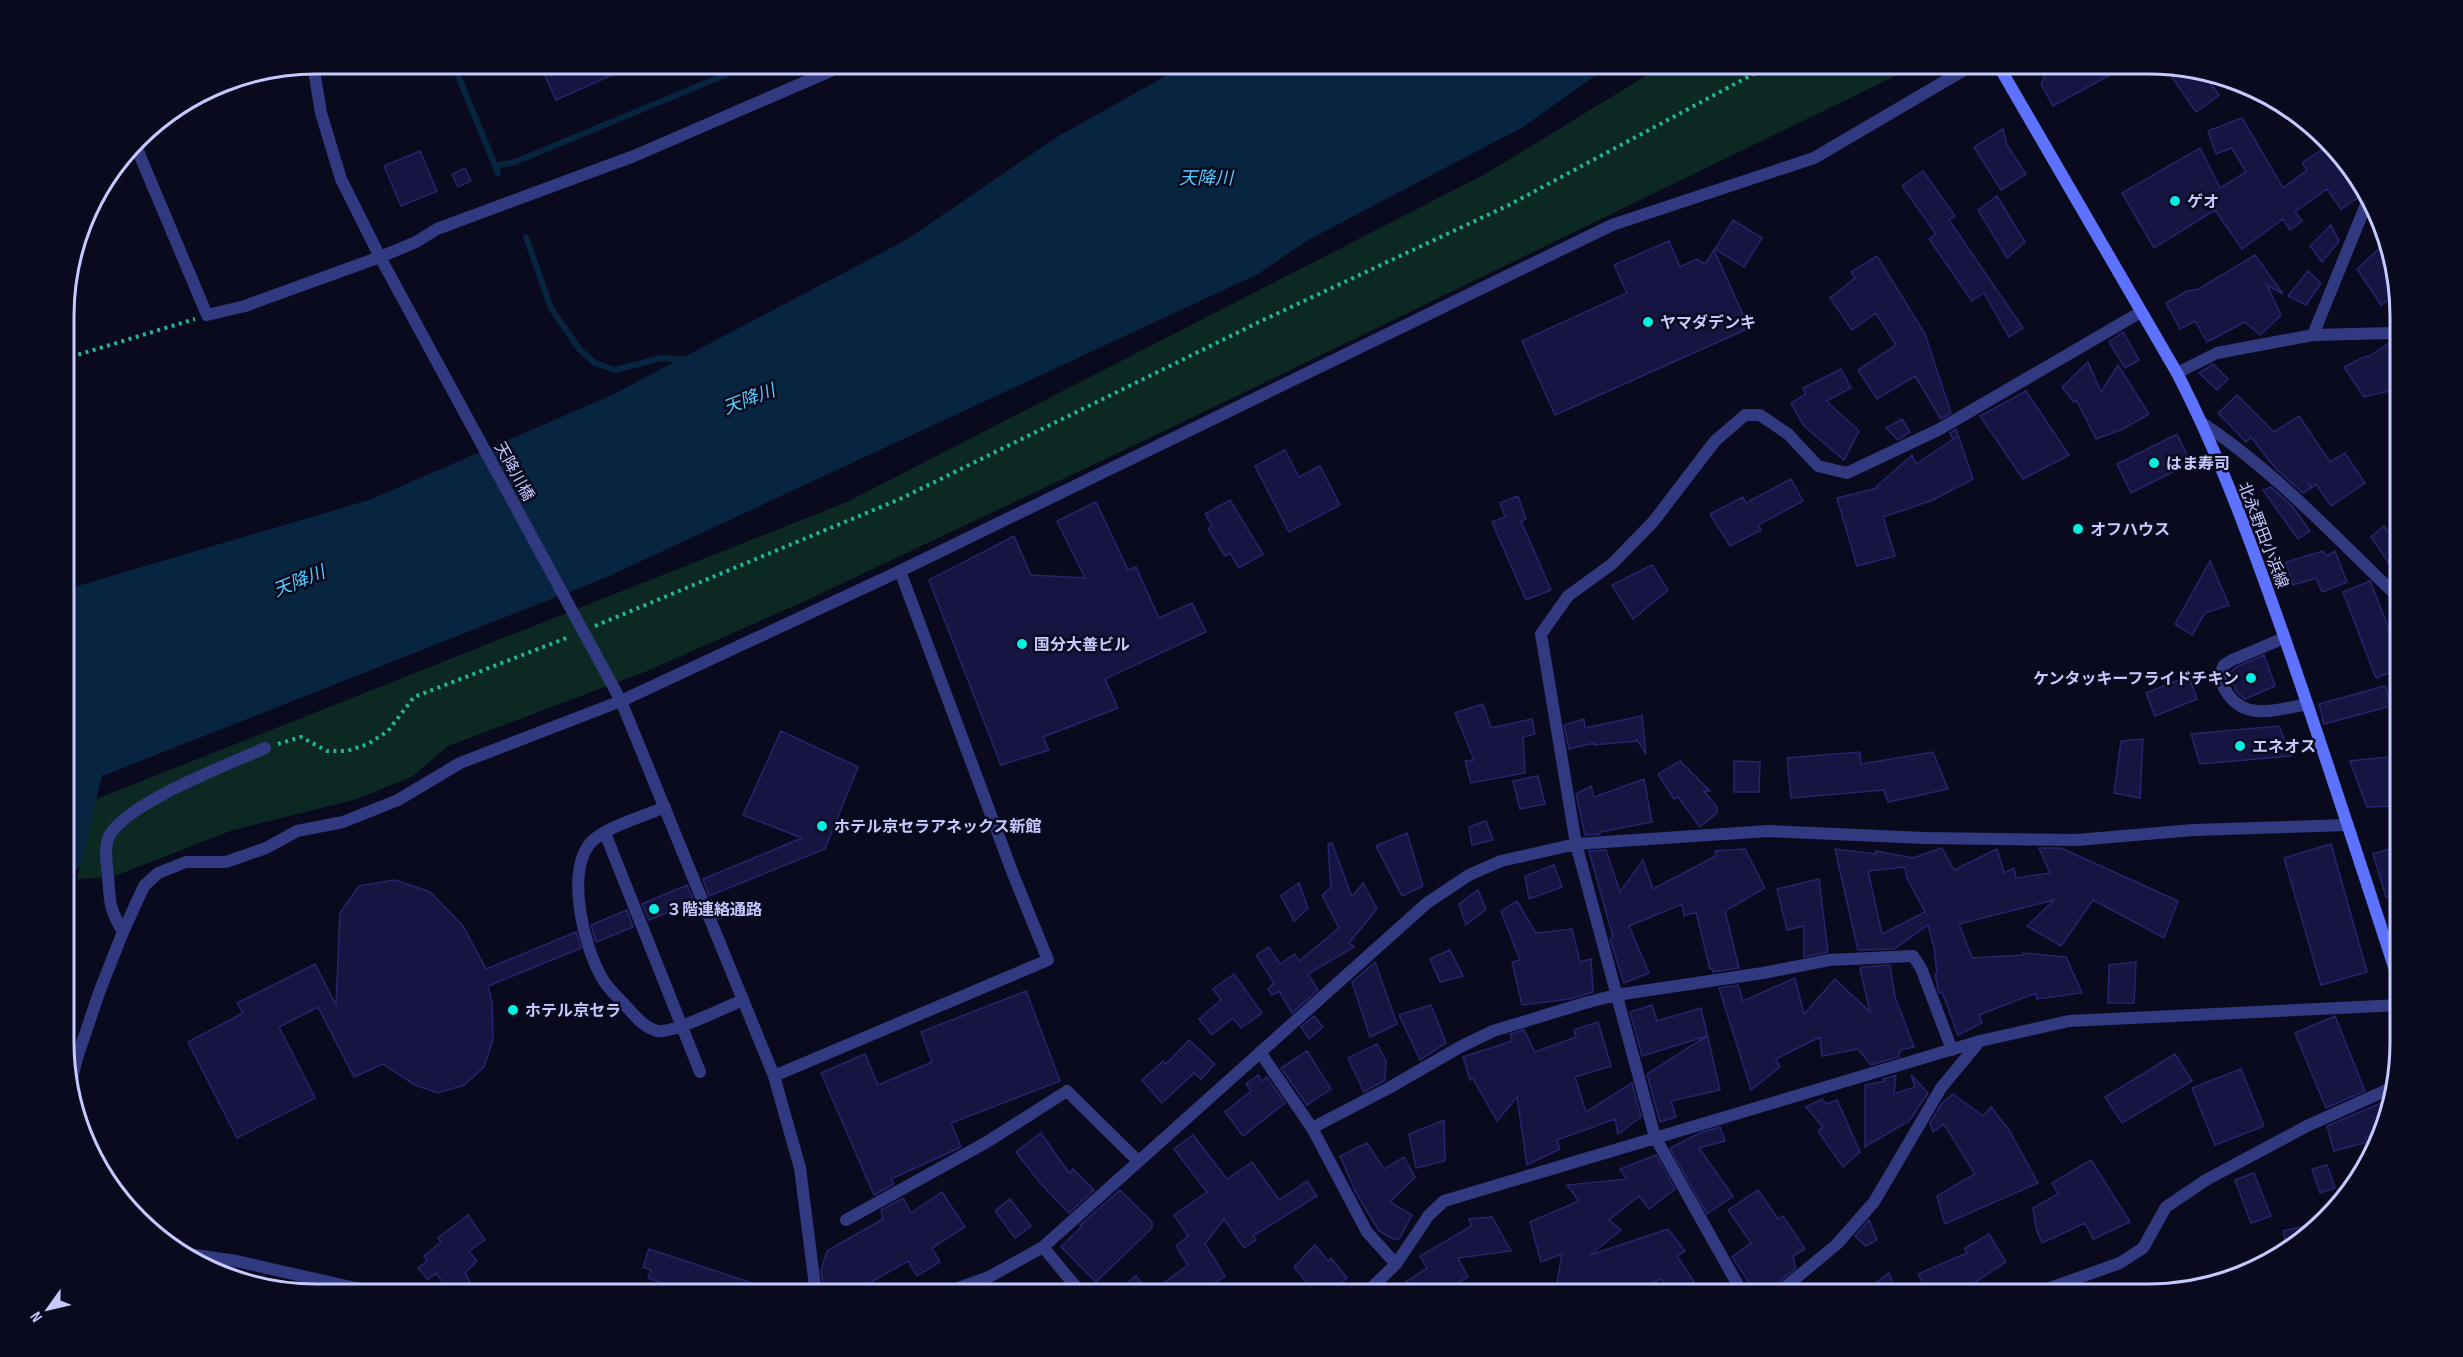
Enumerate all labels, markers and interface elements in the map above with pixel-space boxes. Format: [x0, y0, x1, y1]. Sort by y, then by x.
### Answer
water label: 天降川 [1179, 168, 1235, 189]
place label: ゲオ [2187, 193, 2219, 212]
marker: ゲオ [2168, 194, 2182, 208]
place label: ヤマダデンキ [1660, 314, 1756, 333]
marker: ヤマダデンキ [1641, 315, 1655, 329]
water label: 天降川 [720, 379, 780, 419]
street label: 天降川橋 [490, 439, 538, 504]
place label: はま寿司 [2166, 455, 2230, 474]
marker: はま寿司 [2147, 456, 2161, 470]
street label: 北永野田小浜線 [2234, 480, 2292, 591]
place label: オフハウス [2090, 521, 2170, 540]
marker: オフハウス [2071, 522, 2085, 536]
water label: 天降川 [270, 561, 330, 601]
place label: 国分大善ビル [1034, 636, 1130, 655]
marker: 国分大善ビル [1015, 637, 1029, 651]
place label: ケンタッキーフライドチキン [2033, 670, 2239, 689]
marker: ケンタッキーフライドチキン [2244, 671, 2258, 685]
place label: エネオス [2252, 738, 2316, 757]
marker: エネオス [2233, 739, 2247, 753]
place label: ホテル京セラアネックス新館 [834, 818, 1042, 837]
marker: ホテル京セラアネックス新館 [815, 819, 829, 833]
place label: ３階連絡通路 [666, 901, 762, 920]
marker: ３階連絡通路 [647, 902, 661, 916]
place label: ホテル京セラ [525, 1002, 621, 1021]
marker: ホテル京セラ [506, 1003, 520, 1017]
north arrow [18, 1279, 78, 1339]
text: N [27, 1308, 47, 1325]

